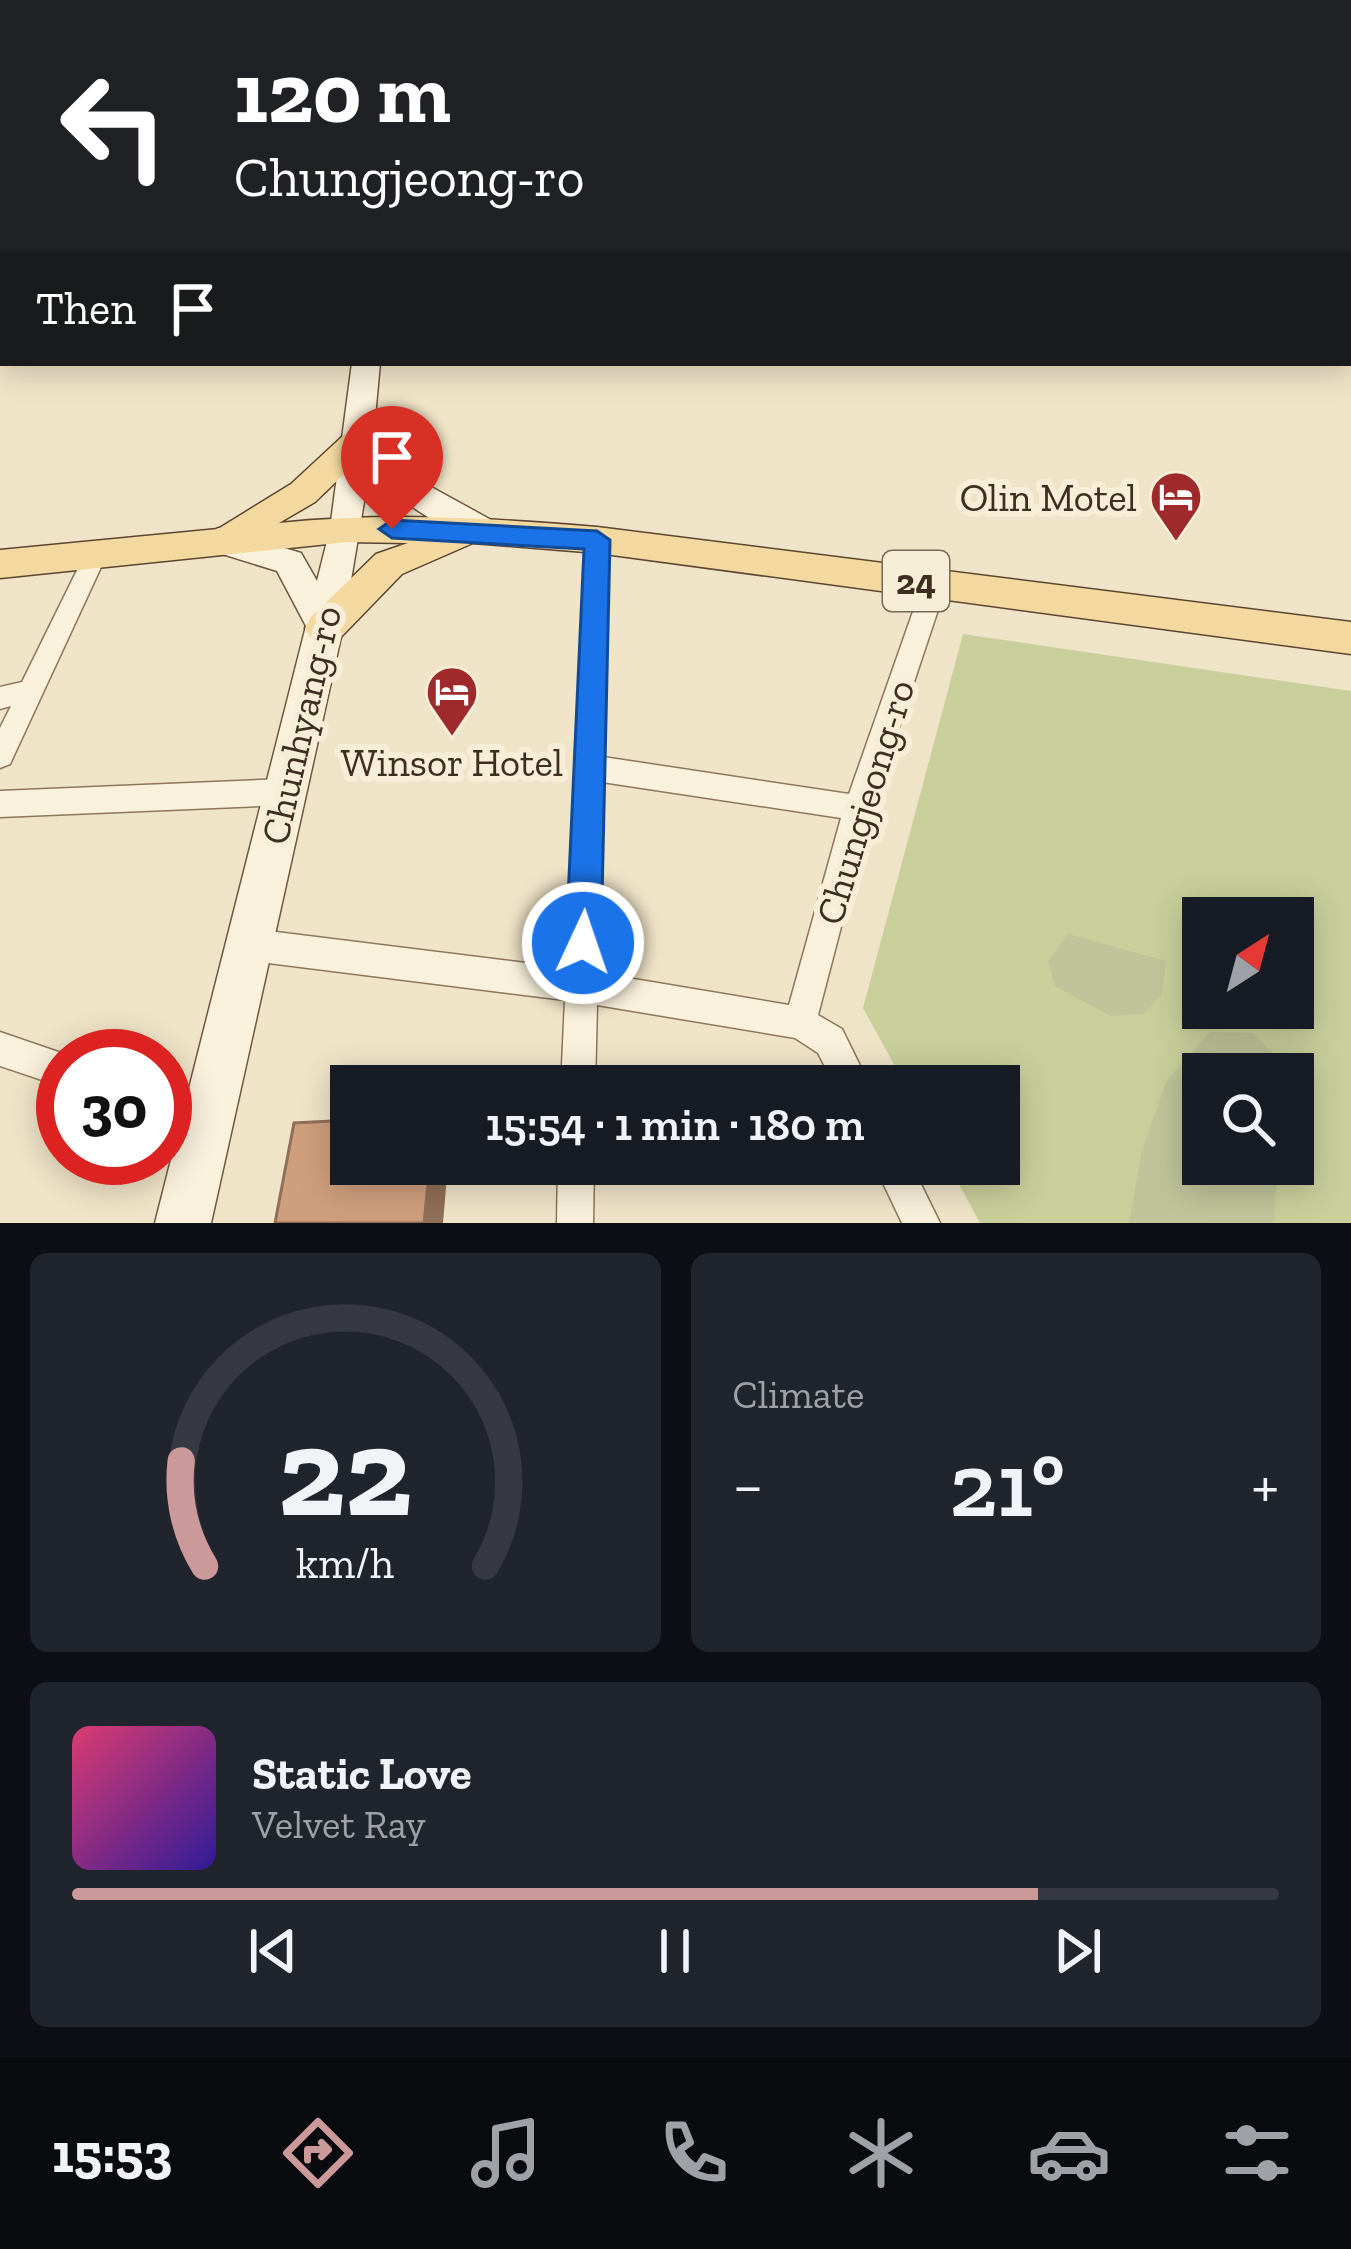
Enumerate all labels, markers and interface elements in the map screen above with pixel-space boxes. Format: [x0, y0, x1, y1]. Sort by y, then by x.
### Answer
text: 120 m [234, 43, 451, 144]
icon: left [36, 48, 192, 204]
text: Chungjeong-ro [234, 145, 585, 210]
icon: arrive [160, 276, 226, 342]
text: Then [36, 282, 136, 336]
pin [341, 406, 443, 529]
icon: arrive [359, 424, 425, 490]
hotel icon: Olin Motel [1148, 469, 1204, 543]
place label: Olin Motel [960, 474, 1137, 521]
road number: 24 [883, 551, 949, 611]
street label: Chunhyang-ro [251, 601, 351, 849]
hotel icon: Winsor Hotel [424, 664, 480, 738]
street label: Chungjeong-ro [806, 674, 924, 930]
place label: Winsor Hotel [341, 739, 563, 786]
position arrow [520, 880, 646, 1006]
north arrow [1182, 897, 1314, 1029]
map controls [1182, 897, 1314, 1185]
speed limit sign: 30 [36, 1029, 192, 1185]
button: search [1182, 1053, 1314, 1185]
text: 15:54 · 1 min · 180 m [485, 1098, 865, 1152]
text: Climate [733, 1371, 864, 1418]
text: 22 [278, 1397, 412, 1547]
text: 21° [950, 1431, 1065, 1539]
text: − [733, 1446, 763, 1525]
text: + [1251, 1446, 1279, 1525]
text: km/h [296, 1537, 394, 1588]
text: Static Love [252, 1747, 471, 1801]
text: Velvet Ray [252, 1801, 426, 1848]
icon: previous [240, 1918, 306, 1984]
icon: pause [642, 1918, 708, 1984]
icon: next [1045, 1918, 1111, 1984]
icon: directions [276, 2111, 360, 2195]
icon: music [464, 2111, 548, 2195]
icon: phone [652, 2111, 736, 2195]
icon: climate [839, 2111, 923, 2195]
icon: car [1027, 2111, 1111, 2195]
icon: filters [1215, 2111, 1299, 2195]
text: 15:53 [52, 2121, 172, 2186]

